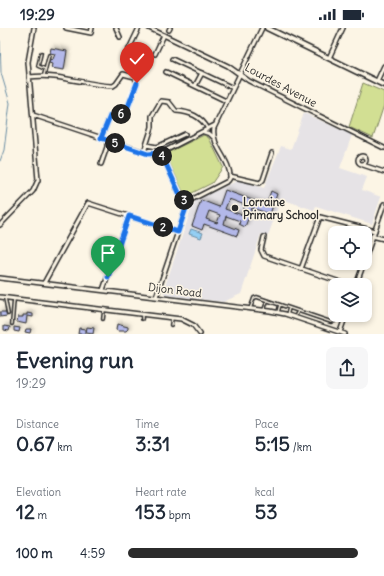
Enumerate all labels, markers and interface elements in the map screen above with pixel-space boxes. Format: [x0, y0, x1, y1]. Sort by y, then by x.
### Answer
text: 19:29 [20, 5, 55, 24]
pin [120, 42, 154, 83]
icon: check [126, 48, 148, 70]
street label: Lourdes Avenue [243, 60, 320, 110]
pin: 6 [111, 104, 131, 124]
text: 6 [118, 107, 124, 121]
pin: 5 [105, 133, 125, 153]
text: 5 [112, 136, 118, 150]
pin: 4 [152, 146, 172, 166]
text: 4 [159, 149, 165, 163]
pin: 3 [174, 190, 194, 210]
text: 3 [181, 193, 187, 207]
place label: Lorraine Primary School [243, 195, 319, 223]
marker: Lorraine Primary School [230, 203, 240, 213]
pin: 2 [153, 217, 173, 237]
text: 2 [160, 220, 166, 234]
map controls [328, 226, 372, 322]
button: locate [328, 226, 372, 270]
pin [91, 236, 125, 277]
icon: arrive [97, 242, 119, 264]
button: layers [328, 278, 372, 322]
street label: Dijon Road [148, 280, 203, 300]
text: Evening run [16, 346, 134, 374]
button: share [326, 347, 368, 389]
text: 19:29 [16, 375, 46, 392]
text: Distance [16, 417, 59, 431]
text: Time [135, 417, 159, 431]
text: Pace [255, 417, 279, 431]
text: 0.67 [16, 431, 55, 456]
text: 3:31 [135, 431, 170, 456]
text: 5:15 [255, 431, 290, 456]
text: km [55, 440, 73, 454]
text: /km [290, 440, 312, 454]
text: Elevation [16, 485, 61, 499]
text: Heart rate [135, 485, 186, 499]
text: kcal [255, 485, 274, 499]
text: 12 [16, 499, 35, 524]
text: 153 [135, 499, 166, 524]
text: 53 [255, 499, 278, 524]
text: m [35, 508, 47, 522]
text: bpm [166, 508, 191, 522]
text: 100 m [16, 545, 53, 562]
text: 4:59 [80, 545, 105, 562]

